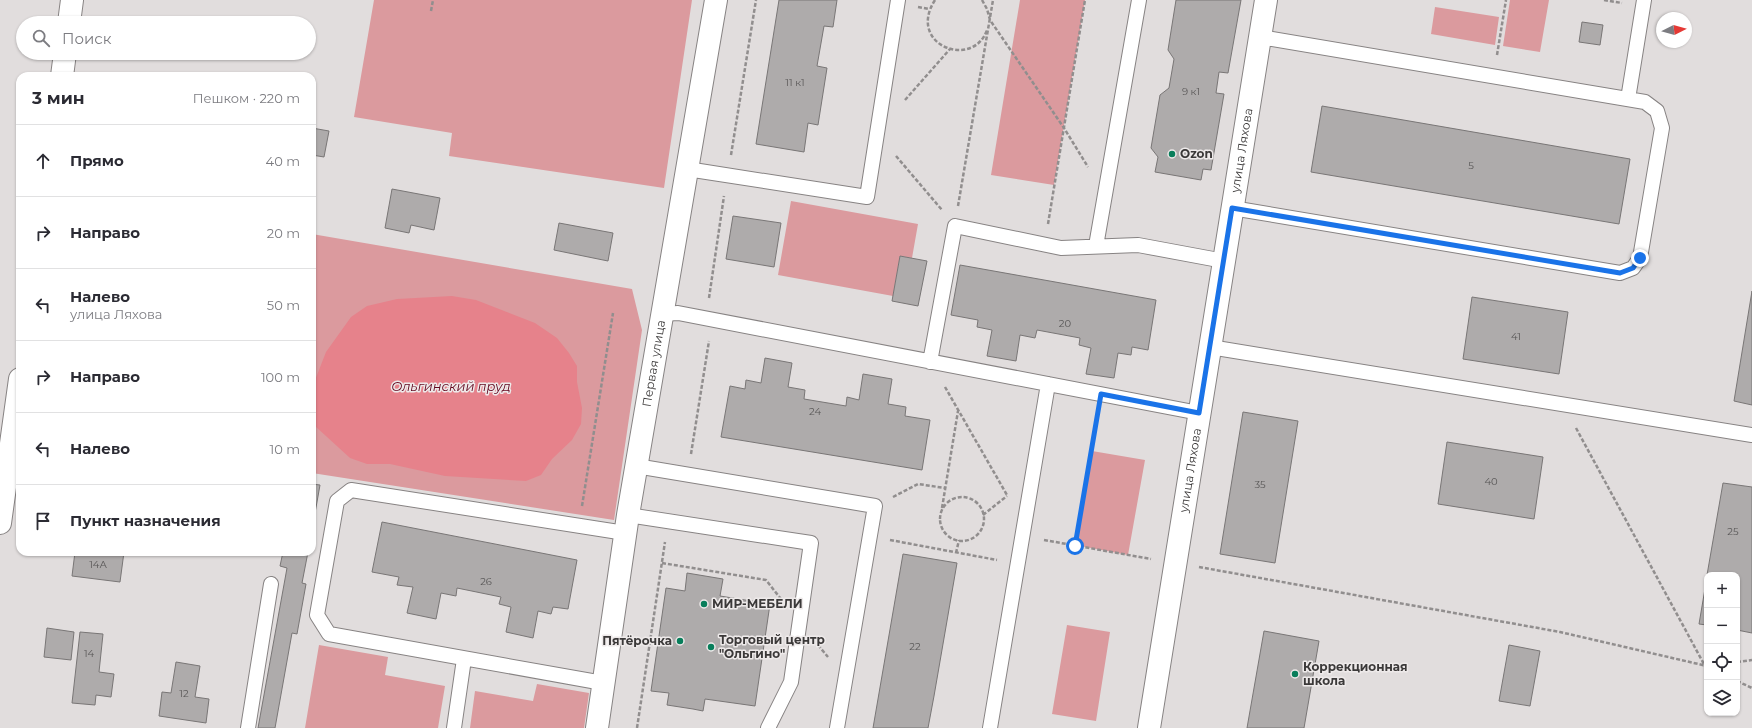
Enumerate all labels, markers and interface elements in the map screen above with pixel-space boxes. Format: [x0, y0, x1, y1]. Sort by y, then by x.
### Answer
north arrow [1656, 12, 1692, 48]
search box [16, 16, 316, 60]
icon: search [30, 27, 52, 49]
text: Поиск [62, 29, 111, 48]
house number: 11 к1 [785, 76, 805, 89]
house number: 9 к1 [1182, 85, 1200, 98]
text: 3 мин [32, 88, 85, 108]
text: Пешком · 220 m [193, 90, 300, 106]
street label: улица Ляхова [1227, 107, 1256, 195]
place label: Ozon [1180, 146, 1213, 161]
marker: Ozon [1167, 149, 1177, 159]
icon: ahead [32, 150, 54, 172]
text: Прямо [70, 151, 124, 170]
text: 40 m [266, 153, 300, 169]
house number: 5 [1468, 159, 1474, 172]
icon: right [32, 222, 54, 244]
text: Направо [70, 223, 140, 242]
text: 20 m [267, 225, 300, 241]
route end [1631, 249, 1649, 267]
text: Налево [70, 287, 130, 306]
icon: left [32, 294, 54, 316]
text: 50 m [267, 297, 300, 313]
text: улица Ляхова [70, 306, 162, 322]
house number: 20 [1059, 317, 1072, 330]
street label: Первая улица [639, 319, 668, 408]
house number: 41 [1511, 330, 1521, 343]
icon: right [32, 366, 54, 388]
text: Направо [70, 367, 140, 386]
text: 100 m [261, 369, 300, 385]
water label: Ольгинский пруд [391, 378, 511, 394]
house number: 24 [809, 405, 821, 418]
street label: улица Ляхова [1176, 427, 1204, 515]
icon: left [32, 438, 54, 460]
text: Налево [70, 439, 130, 458]
text: 10 m [270, 441, 300, 457]
house number: 40 [1484, 475, 1498, 488]
house number: 35 [1254, 478, 1266, 491]
icon: arrive [32, 510, 54, 532]
text: Пункт назначения [70, 511, 221, 530]
house number: 25 [1727, 525, 1739, 538]
route start [1066, 537, 1084, 555]
house number: 14А [89, 558, 107, 571]
map controls [1704, 572, 1740, 716]
button: + [1704, 572, 1740, 608]
house number: 26 [480, 575, 492, 588]
place label: МИР-МЕБЕЛИ [712, 596, 803, 611]
marker: МИР-МЕБЕЛИ [699, 599, 709, 609]
button: − [1704, 608, 1740, 644]
place label: Торговый центр "Ольгино" [719, 632, 825, 661]
place label: Пятёрочка [602, 633, 672, 648]
marker: Пятёрочка [675, 636, 685, 646]
house number: 22 [909, 640, 921, 653]
marker: Торговый центр "Ольгино" [706, 642, 716, 652]
button: locate [1704, 644, 1740, 680]
house number: 14 [84, 647, 94, 660]
place label: Коррекционная школа [1303, 659, 1408, 688]
marker: Коррекционная школа [1290, 669, 1300, 679]
button: layers [1704, 680, 1740, 716]
house number: 12 [179, 687, 189, 700]

